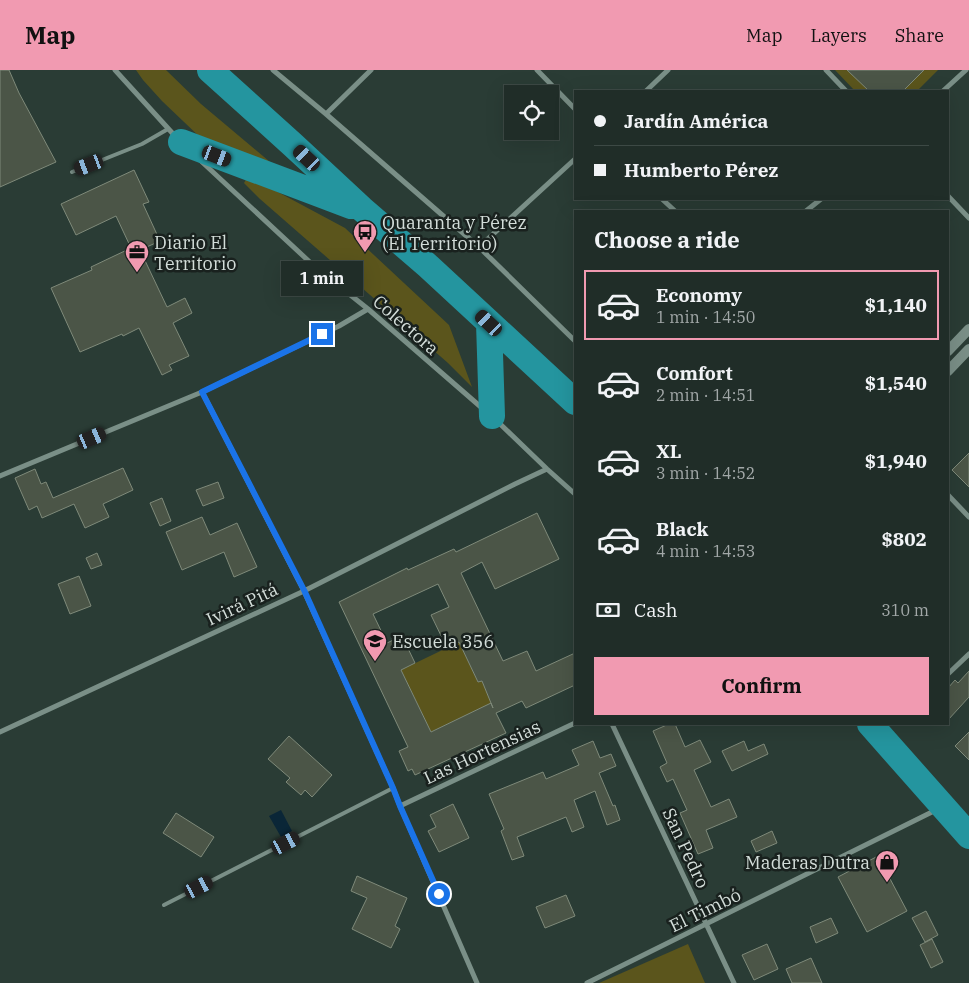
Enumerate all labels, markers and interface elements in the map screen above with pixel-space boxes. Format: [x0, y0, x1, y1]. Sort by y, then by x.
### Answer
text: Map [25, 19, 75, 51]
text: Map [746, 24, 783, 47]
text: Layers [811, 24, 867, 47]
text: Share [895, 24, 944, 47]
map controls [504, 85, 559, 140]
button: locate [504, 85, 559, 140]
text: Jardín América [624, 109, 768, 133]
car [290, 142, 323, 174]
car [200, 144, 233, 168]
car [72, 153, 105, 177]
text: Humberto Pérez [624, 158, 778, 182]
place label: Quaranta y Pérez (El Territorio) [382, 211, 527, 255]
bus stop icon: Quaranta y Pérez (El Territorio) [352, 219, 378, 253]
text: Choose a ride [594, 225, 740, 254]
place label: Diario El Territorio [154, 231, 237, 275]
office icon: Diario El Territorio [124, 239, 150, 273]
callout: 1 min [281, 262, 363, 296]
text: 1 min [300, 268, 344, 288]
icon: car [596, 283, 641, 328]
text: Economy [656, 283, 742, 307]
street label: Colectora [368, 290, 444, 360]
text: $1,140 [865, 293, 927, 317]
car [472, 307, 505, 339]
text: 1 min · 14:50 [656, 307, 755, 327]
route end [311, 323, 333, 345]
icon: car [596, 361, 641, 406]
text: Comfort [656, 361, 733, 385]
text: $1,540 [865, 371, 927, 395]
text: 2 min · 14:51 [656, 385, 755, 405]
car [75, 425, 108, 451]
icon: car [596, 439, 641, 484]
text: XL [656, 439, 682, 463]
text: $1,940 [865, 449, 927, 473]
text: 3 min · 14:52 [656, 463, 755, 483]
icon: car [596, 517, 641, 562]
text: Black [656, 517, 708, 541]
text: $802 [881, 527, 927, 551]
text: 4 min · 14:53 [656, 541, 755, 561]
street label: Ivirá Pitá [202, 577, 282, 631]
icon: cash [594, 596, 622, 624]
text: Cash [634, 598, 678, 622]
text: 310 m [881, 600, 929, 620]
school or university icon: Escuela 356 [362, 628, 388, 662]
place label: Escuela 356 [392, 630, 494, 653]
button: Confirm [594, 657, 929, 715]
street label: Las Hortensias [420, 715, 544, 789]
street label: San Pedro [657, 804, 715, 892]
car [269, 830, 302, 856]
shop icon: Maderas Dutra [874, 849, 900, 883]
place label: Maderas Dutra [745, 851, 870, 874]
car [182, 874, 215, 900]
route start [428, 883, 450, 905]
street label: El Timbó [665, 883, 745, 937]

